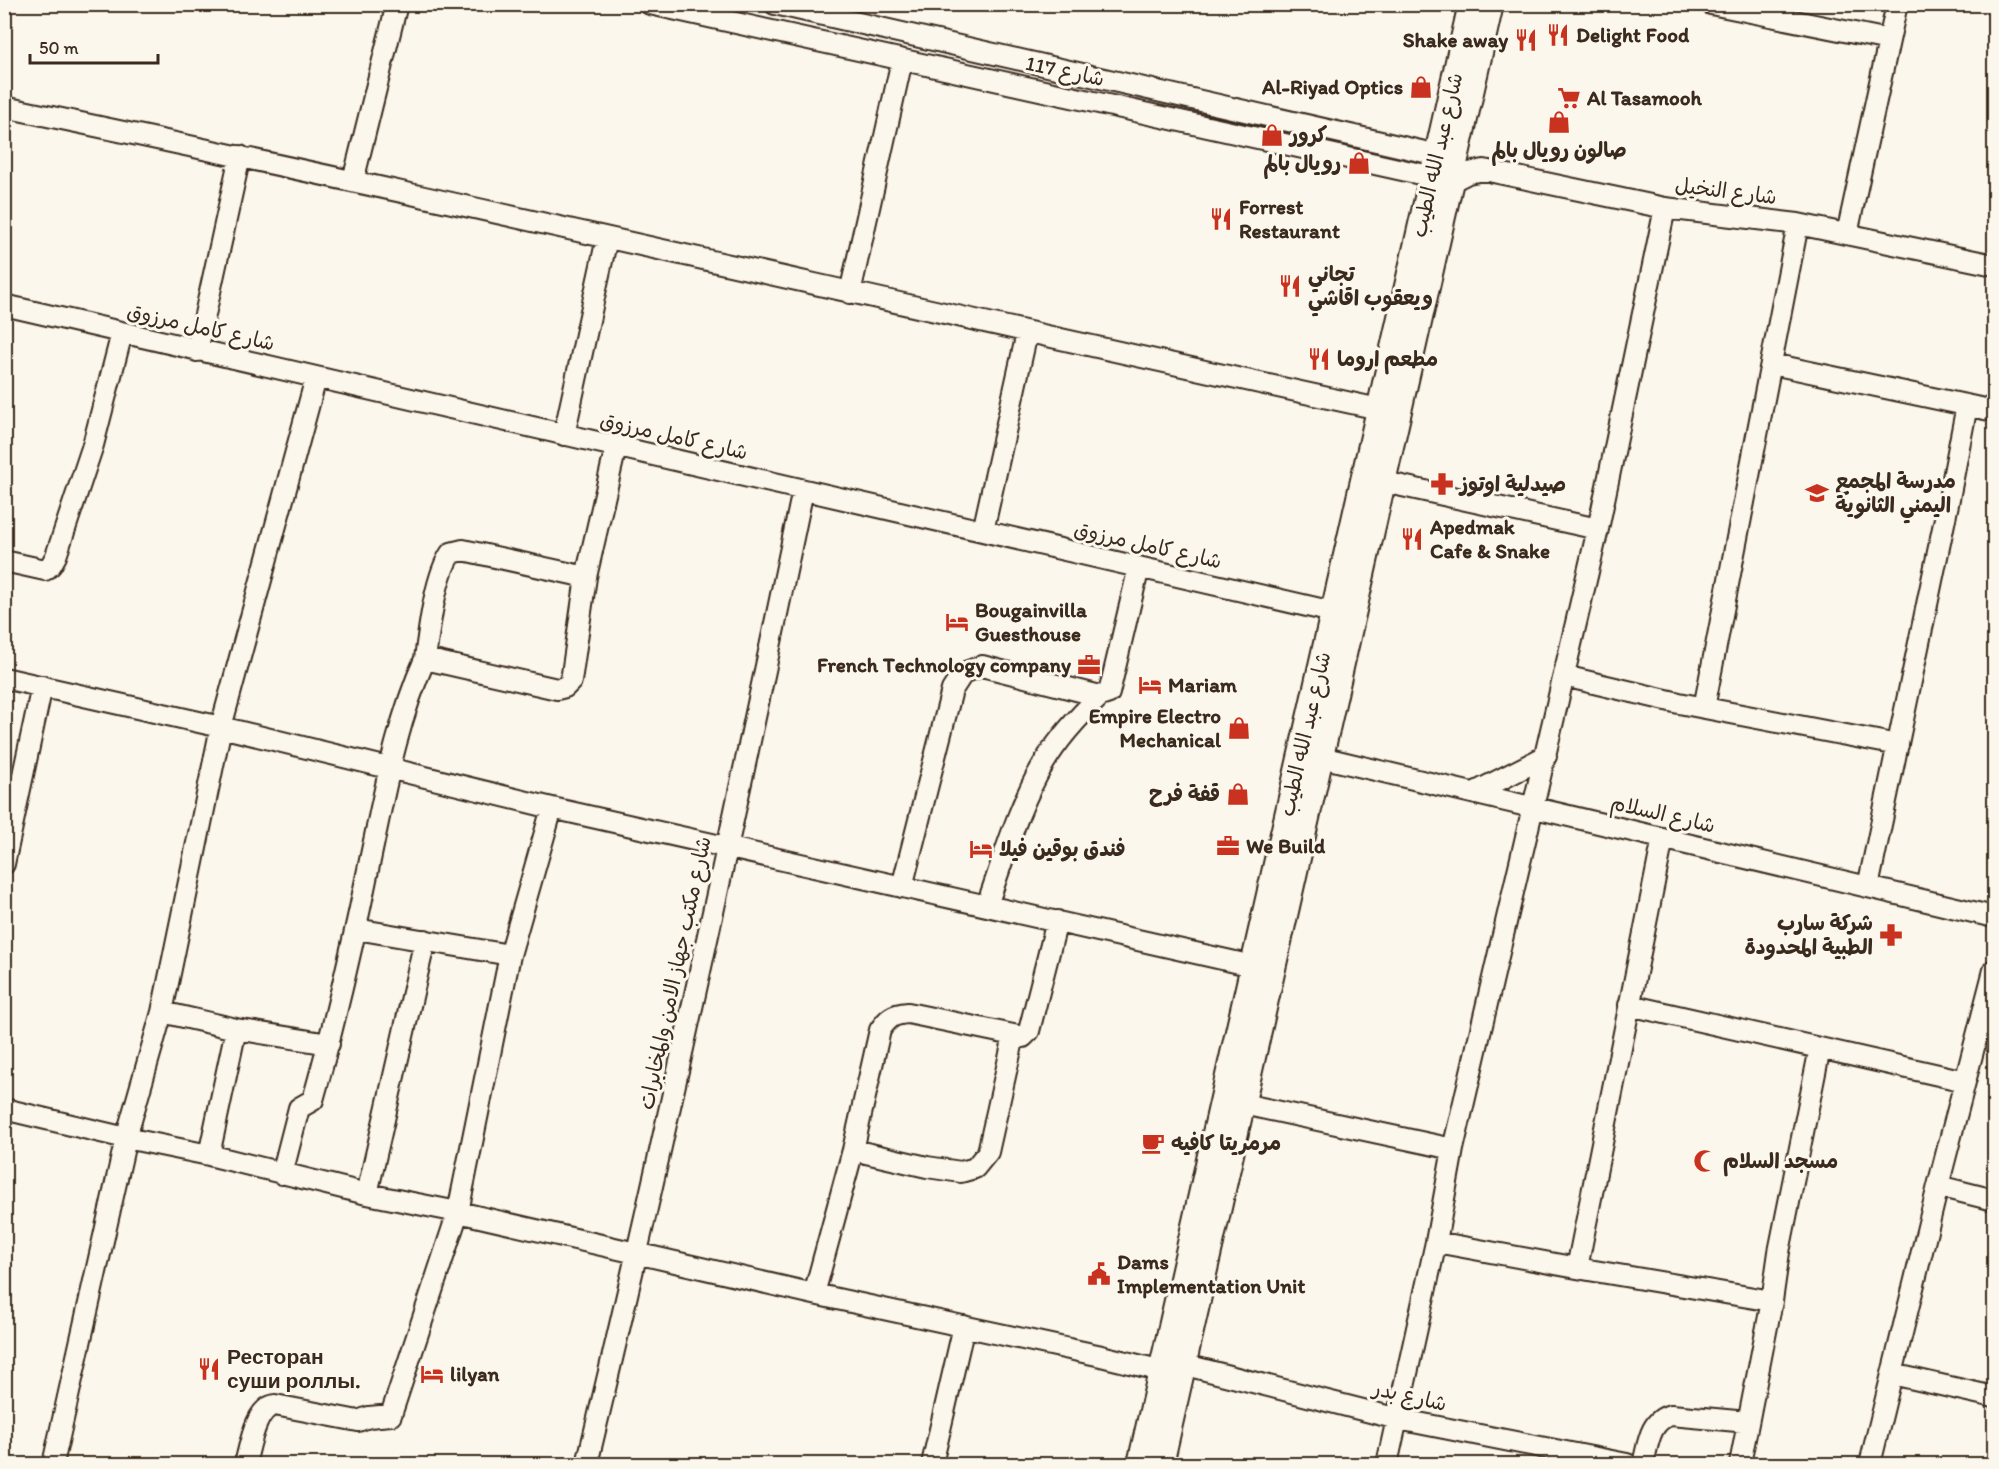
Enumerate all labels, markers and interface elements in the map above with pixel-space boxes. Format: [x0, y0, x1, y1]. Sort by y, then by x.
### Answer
restaurant icon: Delight Food [1545, 22, 1571, 48]
place label: Delight Food [1576, 22, 1690, 48]
scale bar [30, 27, 158, 65]
place label: Shake away [1403, 27, 1508, 53]
restaurant icon: Shake away [1513, 27, 1539, 53]
text: 50 m [39, 37, 79, 59]
street label: شارع 117 [1023, 50, 1107, 94]
street label: شارع عبد الله الطيب [1405, 70, 1471, 240]
place label: Al-Riyad Optics [1261, 74, 1403, 100]
shop icon: Al-Riyad Optics [1408, 74, 1434, 100]
supermarket icon: Al Tasamooh [1556, 85, 1582, 111]
place label: Al Tasamooh [1586, 85, 1703, 110]
shop icon: صالون رويال بالم [1546, 109, 1572, 135]
shop icon: كرور [1259, 122, 1285, 148]
place label: كرور [1288, 122, 1328, 147]
place label: صالون رويال بالم [1491, 137, 1627, 166]
place label: رويال بالم [1263, 150, 1341, 179]
shop icon: رويال بالم [1346, 150, 1372, 176]
street label: شارع النخيل [1673, 172, 1778, 212]
place label: Forrest Restaurant [1239, 194, 1340, 243]
restaurant icon: Forrest Restaurant [1208, 206, 1234, 232]
place label: تجاني ويعقوب اقاشي [1308, 261, 1433, 317]
restaurant icon: تجاني ويعقوب اقاشي [1277, 273, 1303, 299]
street label: شارع كامل مرزوق [124, 297, 277, 359]
restaurant icon: مطعم اروما [1306, 346, 1332, 372]
place label: مطعم اروما [1337, 346, 1438, 375]
street label: شارع كامل مرزوق [597, 406, 750, 468]
place label: مدرسة المجمع اليمني الثانوية [1835, 468, 1956, 524]
pharmacy icon: صيدلية اوتوز [1429, 471, 1455, 497]
place label: صيدلية اوتوز [1458, 471, 1566, 497]
school or university icon: مدرسة المجمع اليمني الثانوية [1804, 480, 1830, 506]
place label: Apedmak Cafe & Snake [1429, 514, 1550, 563]
street label: شارع كامل مرزوق [1071, 515, 1224, 577]
restaurant icon: Apedmak Cafe & Snake [1399, 526, 1425, 552]
place label: Bougainvilla Guesthouse [975, 597, 1088, 646]
hotel icon: Bougainvilla Guesthouse [944, 609, 970, 635]
street label: شارع عبد الله الطيب [1273, 649, 1339, 819]
place label: French Technology company [817, 652, 1072, 678]
office icon: French Technology company [1076, 652, 1102, 678]
hotel icon: Mariam [1137, 672, 1163, 698]
place label: Mariam [1168, 672, 1238, 697]
place label: Empire Electro Mechanical [1089, 703, 1222, 752]
shop icon: Empire Electro Mechanical [1226, 715, 1252, 741]
place label: قفة فرح [1149, 781, 1220, 807]
shop icon: قفة فرح [1225, 781, 1251, 807]
street label: شارع السلام [1608, 789, 1718, 842]
office icon: We Build [1215, 833, 1241, 859]
place label: We Build [1246, 833, 1326, 858]
street label: شارع مكتب جهاز الامن والمخابرات [633, 834, 719, 1112]
hotel icon: فندق بوقين فيلا [968, 836, 994, 862]
place label: فندق بوقين فيلا [999, 836, 1126, 862]
place label: شركة سارب الطبية المحدودة [1745, 910, 1873, 960]
pharmacy icon: شركة سارب الطبية المحدودة [1878, 922, 1904, 948]
cafe icon: مرمريتا كافيه [1140, 1130, 1166, 1156]
place label: مرمريتا كافيه [1171, 1130, 1281, 1156]
mosque icon: مسجد السلام [1692, 1148, 1718, 1174]
place label: مسجد السلام [1723, 1148, 1838, 1177]
place label: Dams Implementation Unit [1117, 1249, 1305, 1299]
public building icon: Dams Implementation Unit [1086, 1261, 1112, 1287]
place label: Ресторан суши роллы. [227, 1344, 360, 1393]
restaurant icon: Ресторан суши роллы. [196, 1356, 222, 1382]
hotel icon: lilyan [419, 1361, 445, 1387]
place label: lilyan [450, 1361, 500, 1387]
street label: شارع بدر [1368, 1374, 1449, 1419]

